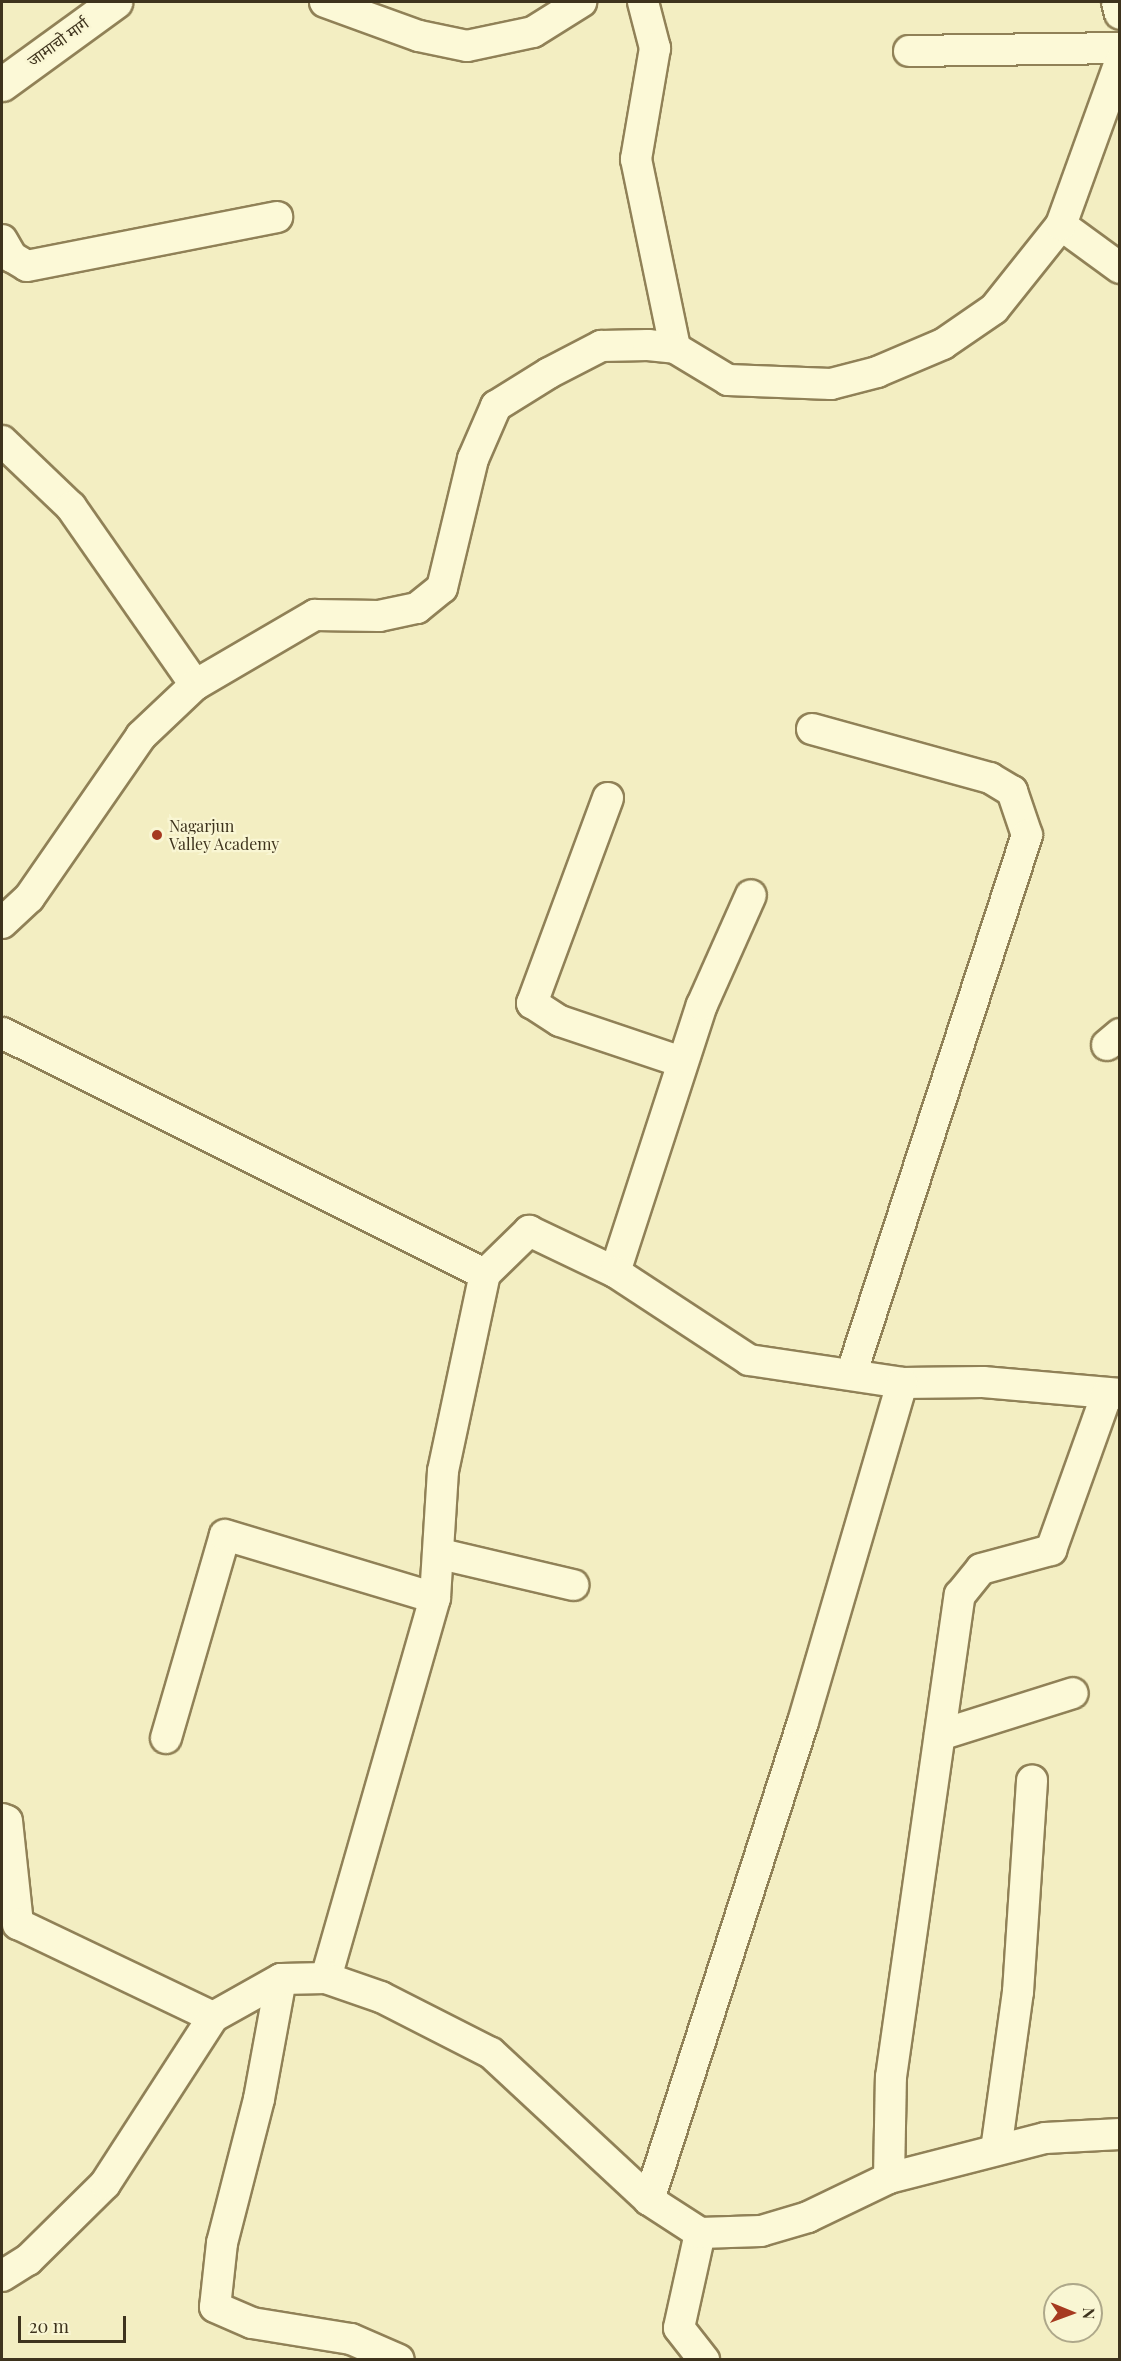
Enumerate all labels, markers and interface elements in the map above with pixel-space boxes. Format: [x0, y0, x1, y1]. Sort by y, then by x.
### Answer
street label: जामाचो मार्ग [24, 13, 92, 71]
place label: Nagarjun Valley Academy [169, 816, 280, 854]
marker: Nagarjun Valley Academy [150, 828, 164, 842]
north arrow [1043, 2283, 1103, 2343]
scale bar [21, 2304, 129, 2342]
text: N [1079, 2307, 1100, 2319]
text: 20 m [29, 2314, 69, 2338]

